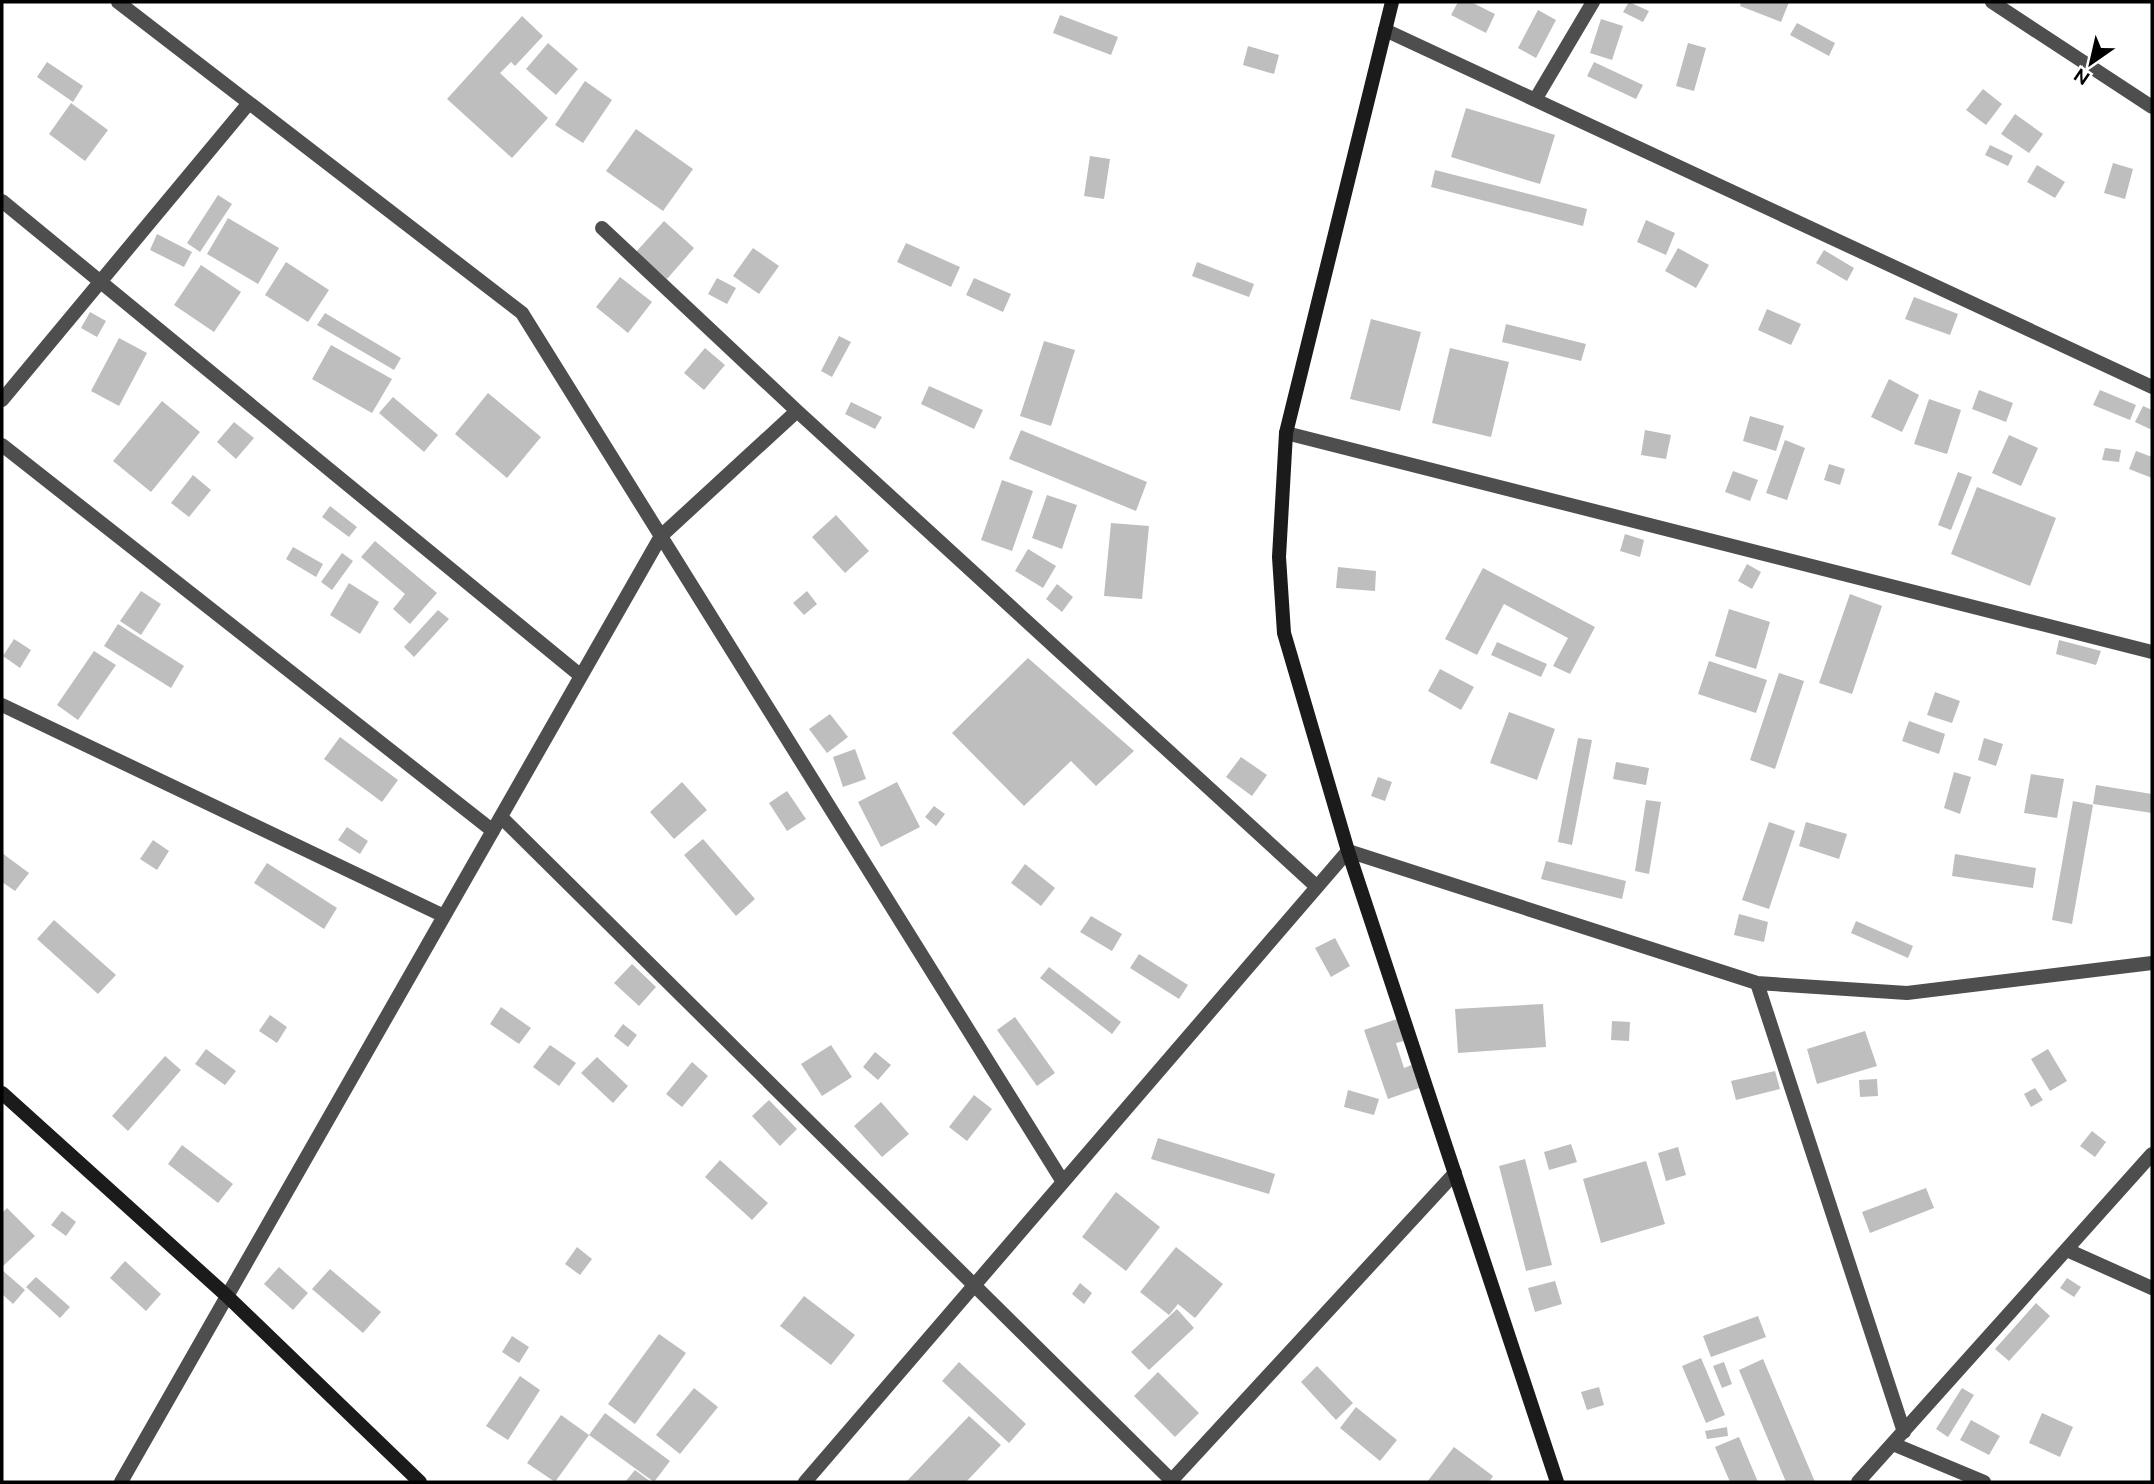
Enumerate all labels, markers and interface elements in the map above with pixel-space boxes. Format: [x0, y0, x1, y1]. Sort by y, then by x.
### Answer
north arrow [2056, 28, 2126, 98]
text: N [2069, 64, 2094, 90]

